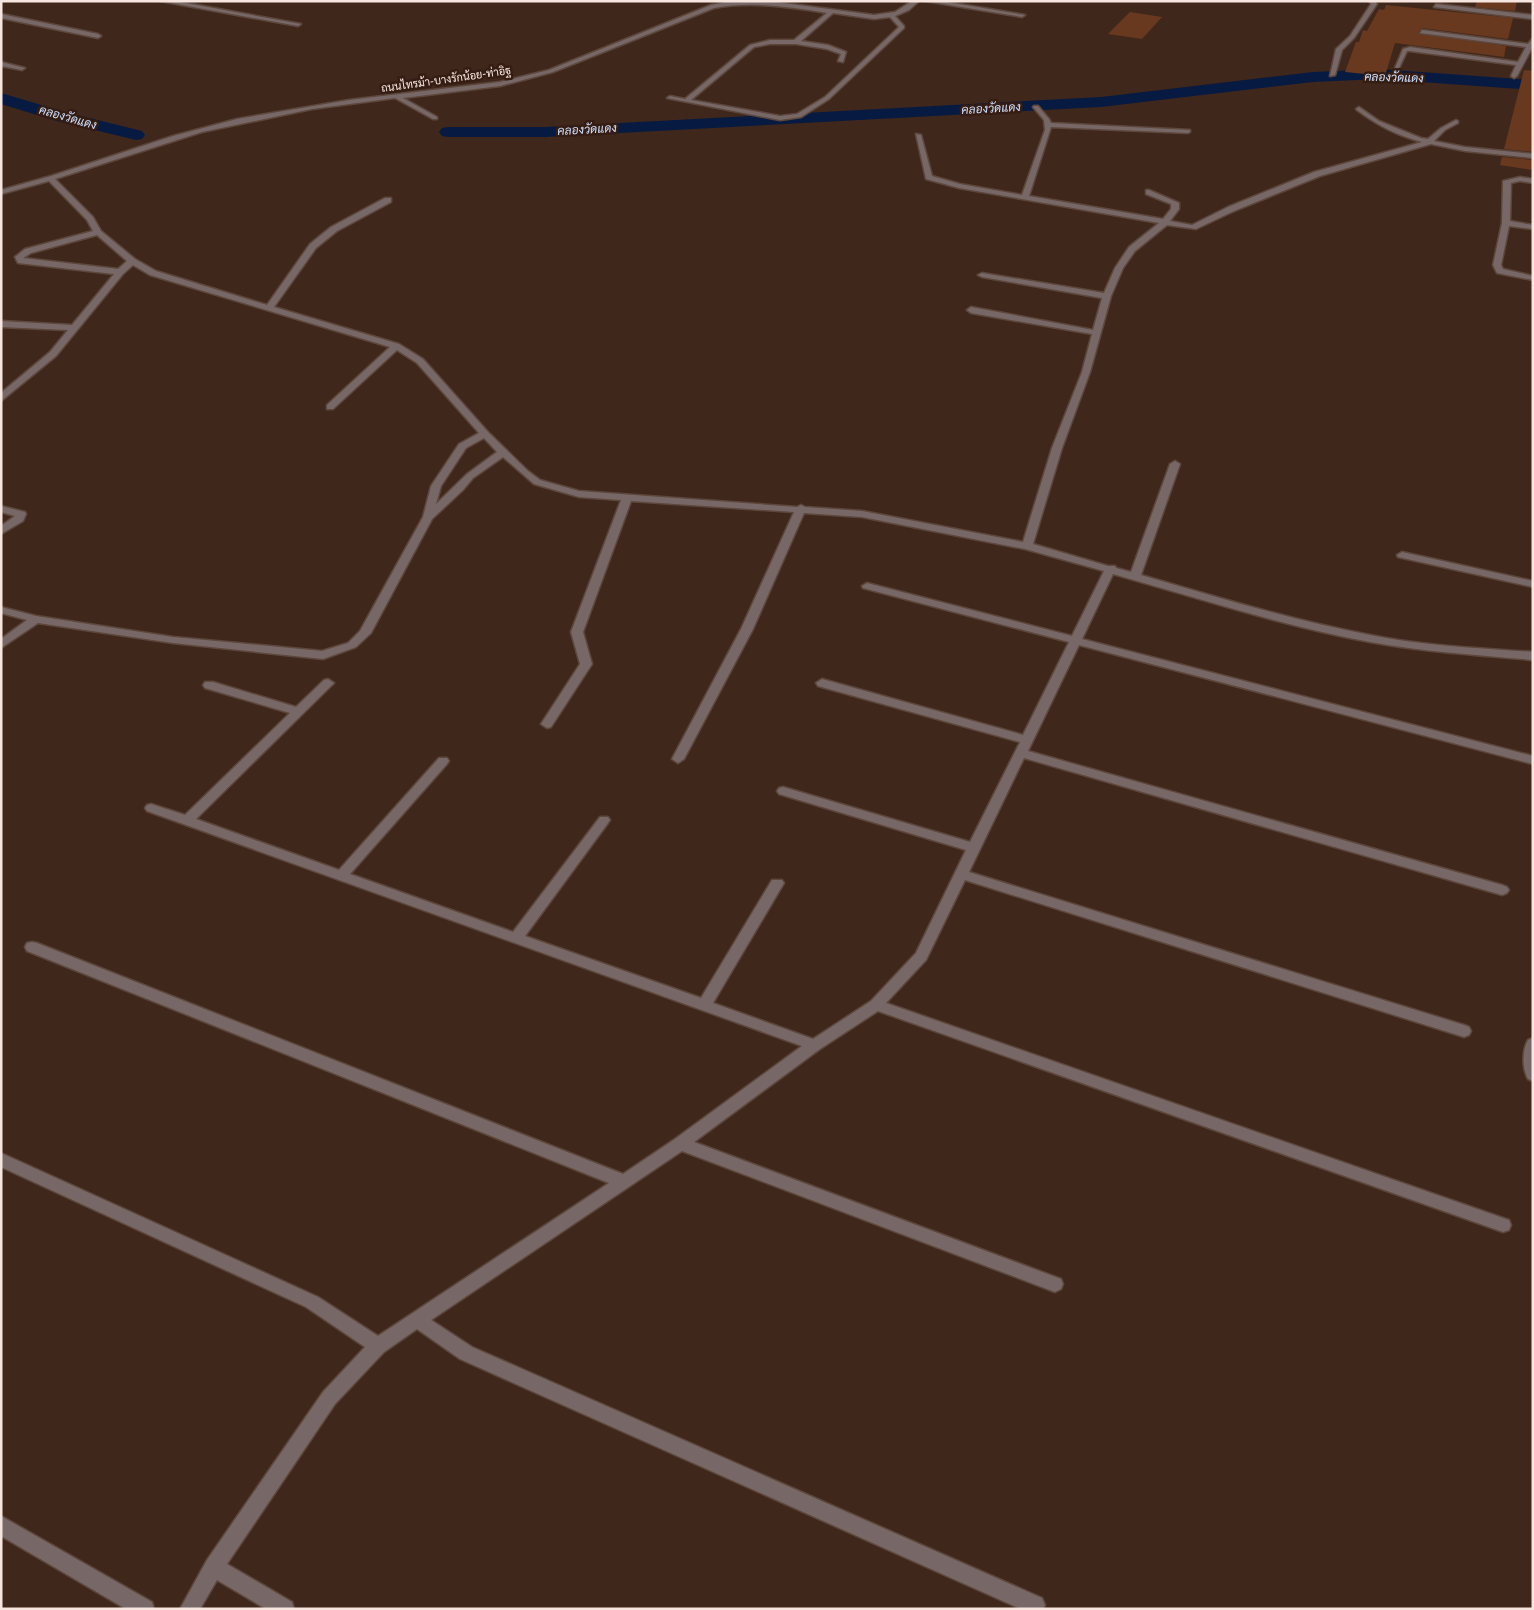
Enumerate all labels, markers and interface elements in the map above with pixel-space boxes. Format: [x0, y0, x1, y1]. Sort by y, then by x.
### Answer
street label: ถนนไทรม้า-บางรักน้อย-ท่าอิฐ [380, 62, 512, 96]
water label: คลองวัดแดง [1364, 68, 1425, 86]
water label: คลองวัดแดง [961, 99, 1022, 117]
water label: คลองวัดแดง [37, 102, 99, 133]
water label: คลองวัดแดง [557, 120, 618, 138]

